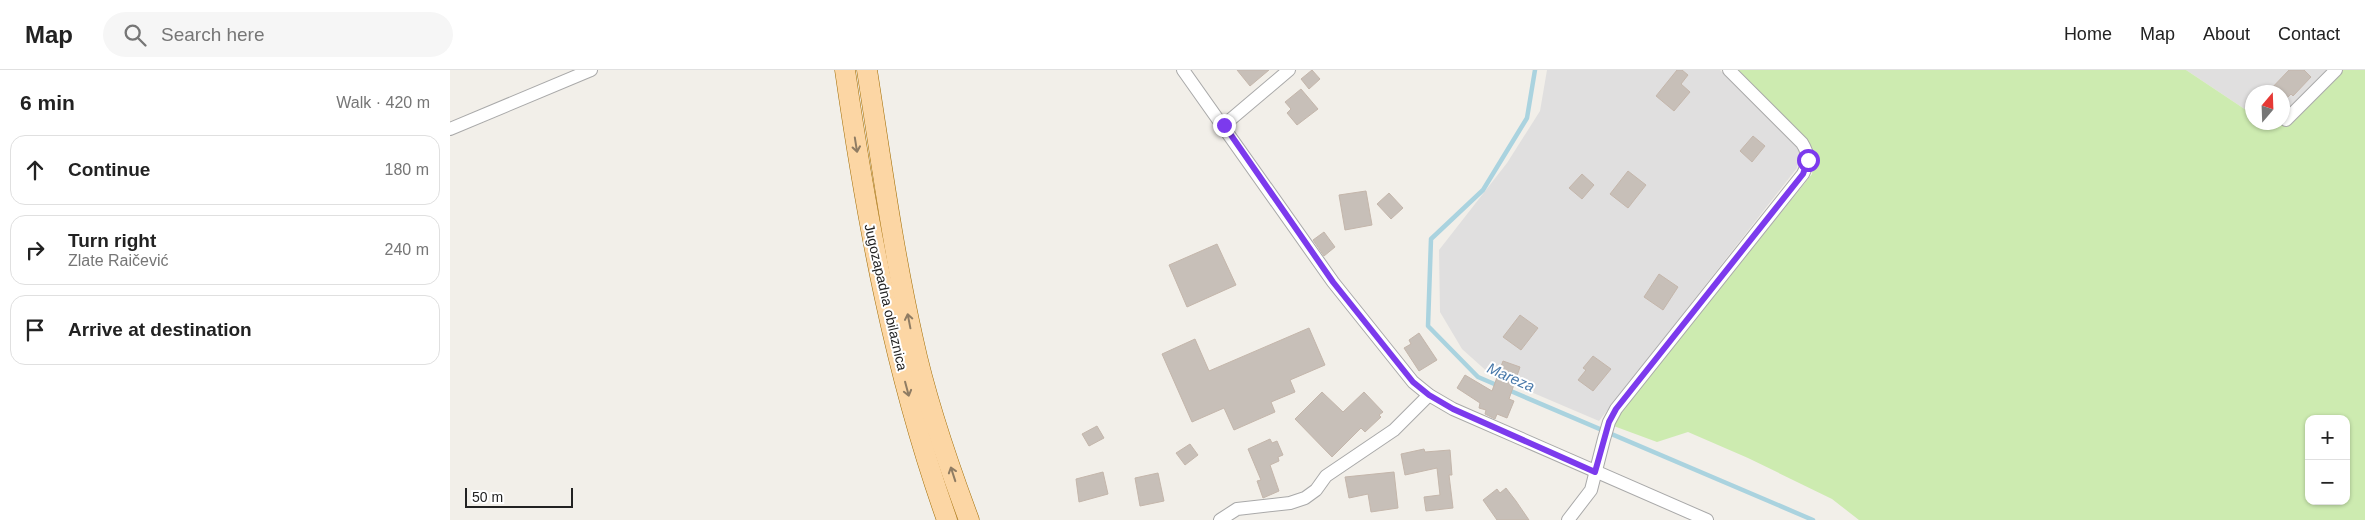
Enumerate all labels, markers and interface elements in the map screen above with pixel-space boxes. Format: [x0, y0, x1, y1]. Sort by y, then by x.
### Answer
search box [103, 12, 453, 57]
text: Map [25, 21, 73, 48]
icon: search [121, 21, 149, 49]
text: Search here [161, 24, 265, 45]
text: Home [2064, 24, 2112, 44]
text: Map [2140, 24, 2175, 44]
text: About [2203, 24, 2250, 44]
text: Contact [2278, 24, 2340, 44]
north arrow [2245, 85, 2290, 130]
text: 6 min [20, 91, 75, 114]
text: Walk · 420 m [336, 94, 430, 111]
route end [1213, 114, 1236, 137]
one-way arrow [851, 136, 861, 152]
route start [1797, 149, 1820, 172]
icon: ahead [21, 156, 49, 184]
text: Continue [68, 159, 150, 180]
text: 180 m [385, 161, 429, 178]
street label: Jugozapadna obilaznica [861, 222, 911, 372]
text: Turn right [68, 230, 156, 251]
icon: right [21, 236, 49, 264]
text: 240 m [385, 241, 429, 258]
text: Zlate Raičević [68, 252, 168, 269]
one-way arrow [904, 313, 914, 329]
icon: arrive [21, 316, 49, 344]
text: Arrive at destination [68, 319, 252, 340]
water label: Mareza [1485, 359, 1537, 395]
one-way arrow [903, 380, 913, 396]
map controls [2305, 415, 2350, 505]
button: + [2305, 415, 2350, 460]
button: − [2305, 460, 2350, 505]
one-way arrow [947, 466, 957, 482]
scale bar [465, 485, 572, 508]
text: 50 m [472, 489, 503, 505]

